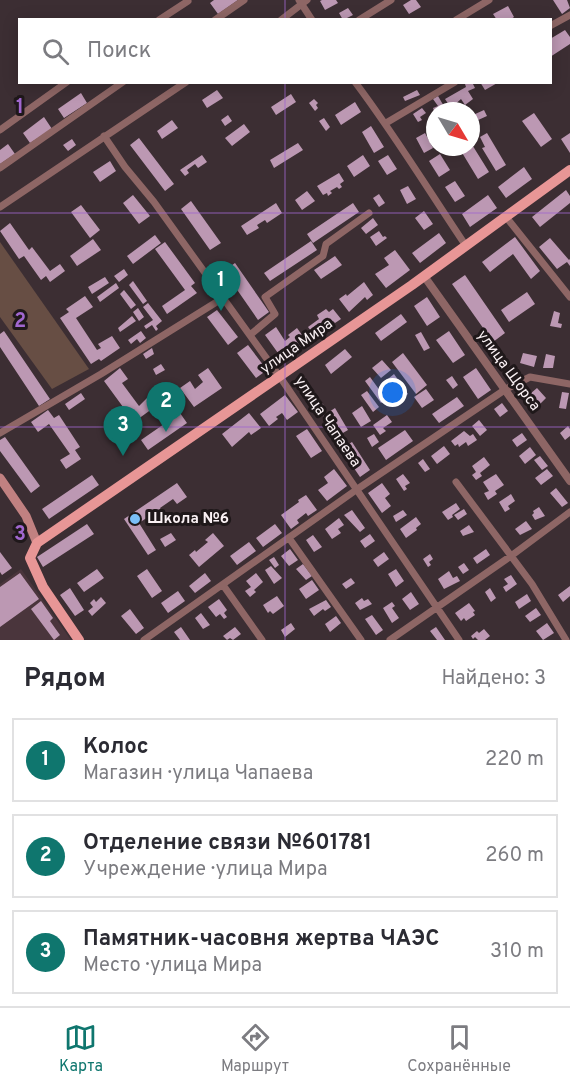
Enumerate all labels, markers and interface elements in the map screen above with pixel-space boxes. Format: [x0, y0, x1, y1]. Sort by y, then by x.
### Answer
search box [18, 18, 552, 84]
icon: search [39, 35, 72, 68]
text: Поиск [87, 38, 151, 65]
text: 1 [16, 95, 24, 121]
north arrow [426, 102, 480, 156]
pin: 1 [202, 262, 240, 311]
text: 2 [14, 309, 26, 335]
street label: улица Мира [257, 315, 337, 379]
street label: улица Щорса [472, 327, 544, 415]
street label: улица Чапаева [290, 373, 364, 471]
your location [378, 378, 407, 407]
pin: 2 [146, 382, 186, 432]
pin: 3 [104, 406, 142, 456]
place label: Школа №6 [147, 510, 229, 529]
marker: Школа №6 [128, 512, 142, 526]
text: 3 [14, 522, 26, 548]
text: Рядом [24, 663, 106, 696]
text: Найдено: 3 [442, 666, 546, 692]
text: Колос [83, 734, 149, 761]
text: 1 [42, 747, 50, 773]
text: 220 m [485, 747, 544, 773]
text: Магазин · улица Чапаева [83, 761, 313, 787]
text: Отделение связи №601781 [83, 830, 372, 857]
text: 2 [39, 843, 52, 869]
text: 260 m [485, 843, 544, 869]
text: Учреждение · улица Мира [83, 857, 328, 883]
text: Памятник-часовня жертва ЧАЭС [83, 926, 439, 953]
text: 3 [40, 939, 52, 965]
text: 310 m [490, 939, 544, 965]
text: Место · улица Мира [83, 953, 262, 979]
tab: Карта [59, 1021, 103, 1077]
tab: Маршрут [221, 1021, 289, 1077]
tab: Сохранённые [407, 1021, 511, 1077]

